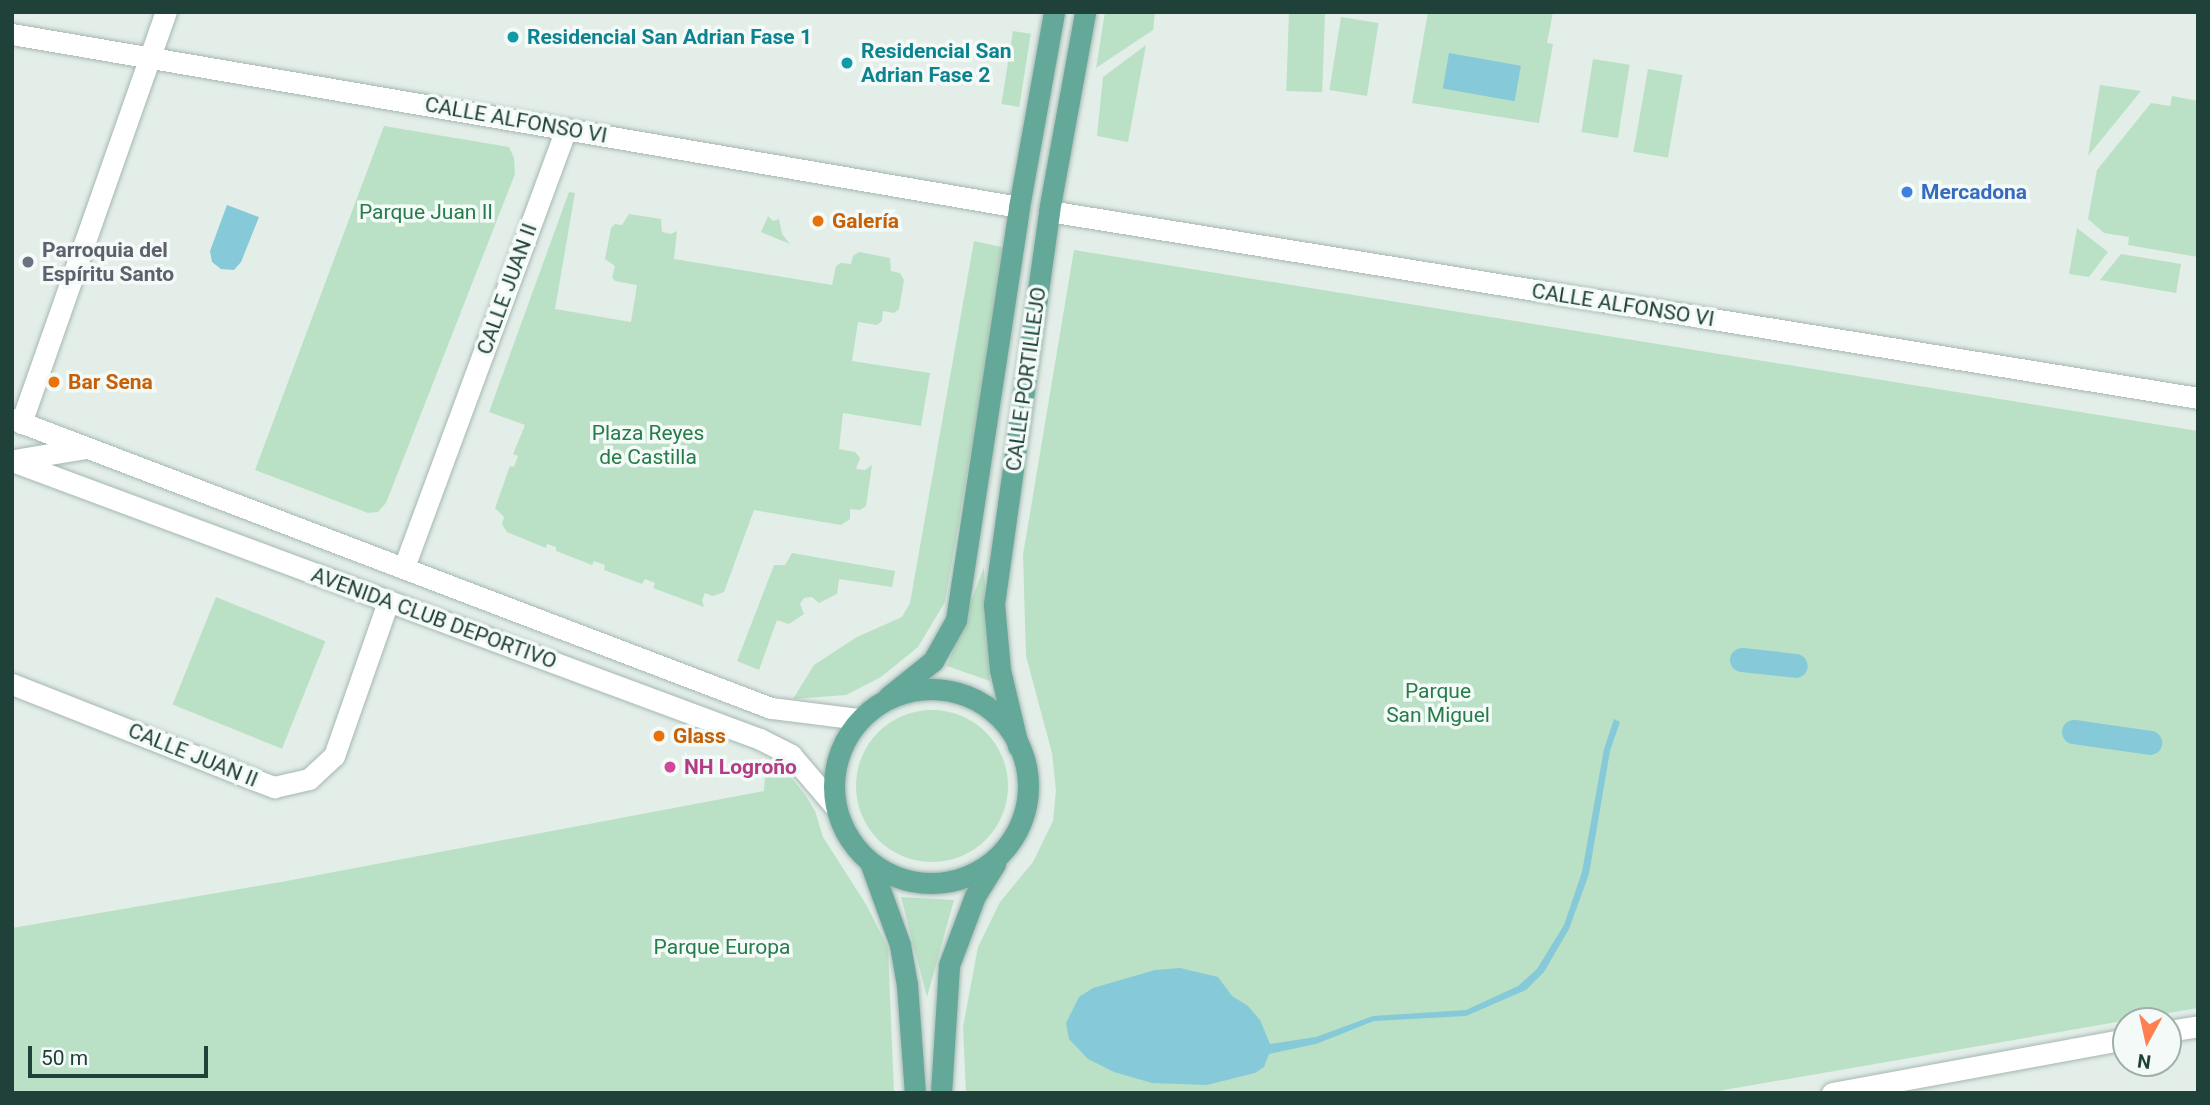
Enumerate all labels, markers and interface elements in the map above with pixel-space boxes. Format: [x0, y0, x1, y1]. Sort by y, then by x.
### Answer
place label: Residencial San Adrian Fase 1 [527, 24, 812, 50]
marker: Residencial San Adrian Fase 1 [505, 29, 521, 45]
place label: Residencial San Adrian Fase 2 [861, 38, 1012, 88]
marker: Residencial San Adrian Fase 2 [839, 55, 855, 71]
street label: CALLE ALFONSO VI [423, 92, 609, 148]
place label: Mercadona [1921, 179, 2027, 205]
marker: Mercadona [1899, 184, 1915, 200]
park label: Parque Juan II [359, 199, 493, 225]
place label: Galería [832, 208, 899, 234]
marker: Galería [810, 213, 826, 229]
street label: CALLE JUAN II [472, 220, 542, 358]
place label: Parroquia del Espíritu Santo [42, 237, 174, 287]
marker: Parroquia del Espíritu Santo [20, 254, 36, 270]
street label: CALLE ALFONSO VI [1530, 278, 1716, 332]
street label: CALLE PORTILLEJO [1001, 285, 1051, 473]
place label: Bar Sena [68, 369, 153, 395]
marker: Bar Sena [46, 374, 62, 390]
park label: Plaza Reyes de Castilla [592, 420, 704, 470]
street label: AVENIDA CLUB DEPORTIVO [308, 562, 560, 674]
park label: Parque San Miguel [1386, 678, 1490, 728]
street label: CALLE JUAN II [125, 718, 261, 792]
place label: Glass [673, 723, 726, 749]
marker: Glass [651, 728, 667, 744]
place label: NH Logroño [684, 754, 797, 780]
marker: NH Logroño [662, 759, 678, 775]
park label: Parque Europa [654, 934, 790, 960]
north arrow [2112, 1007, 2182, 1077]
scale bar [32, 1032, 212, 1076]
text: 50 m [41, 1046, 88, 1070]
text: N [2136, 1049, 2153, 1074]

